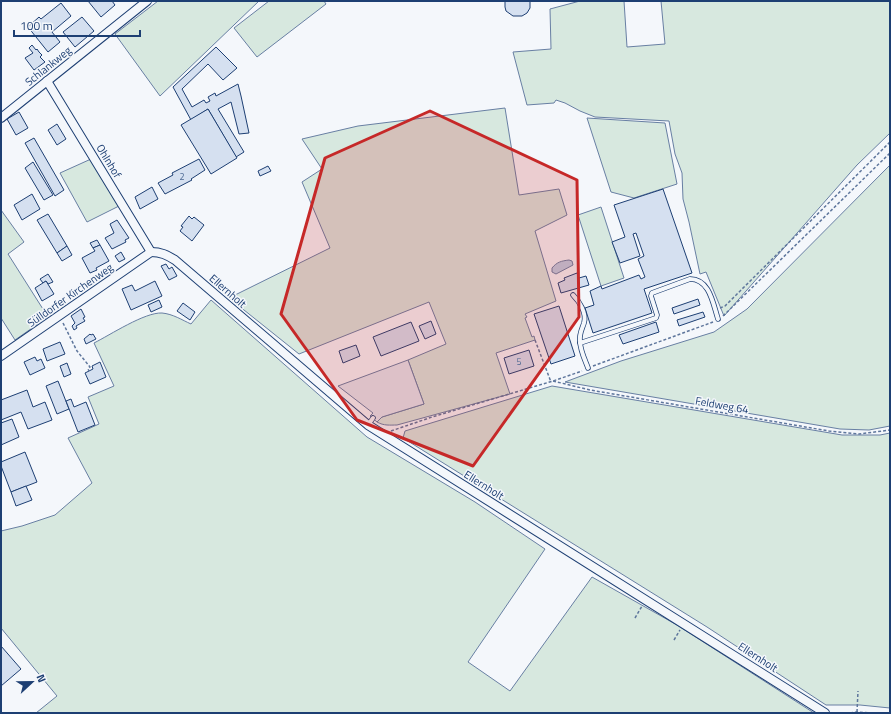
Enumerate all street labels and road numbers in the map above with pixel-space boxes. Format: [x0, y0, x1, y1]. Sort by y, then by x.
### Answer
street label: Schlankweg [21, 42, 75, 90]
street label: Ohlnhof [93, 141, 126, 181]
street label: Sülldorfer Kirchenweg [24, 259, 117, 331]
street label: Ellernholt [206, 270, 250, 312]
street label: Feldweg 64 [694, 392, 750, 418]
street label: Ellernholt [461, 466, 507, 504]
street label: Ellernholt [735, 638, 781, 676]

